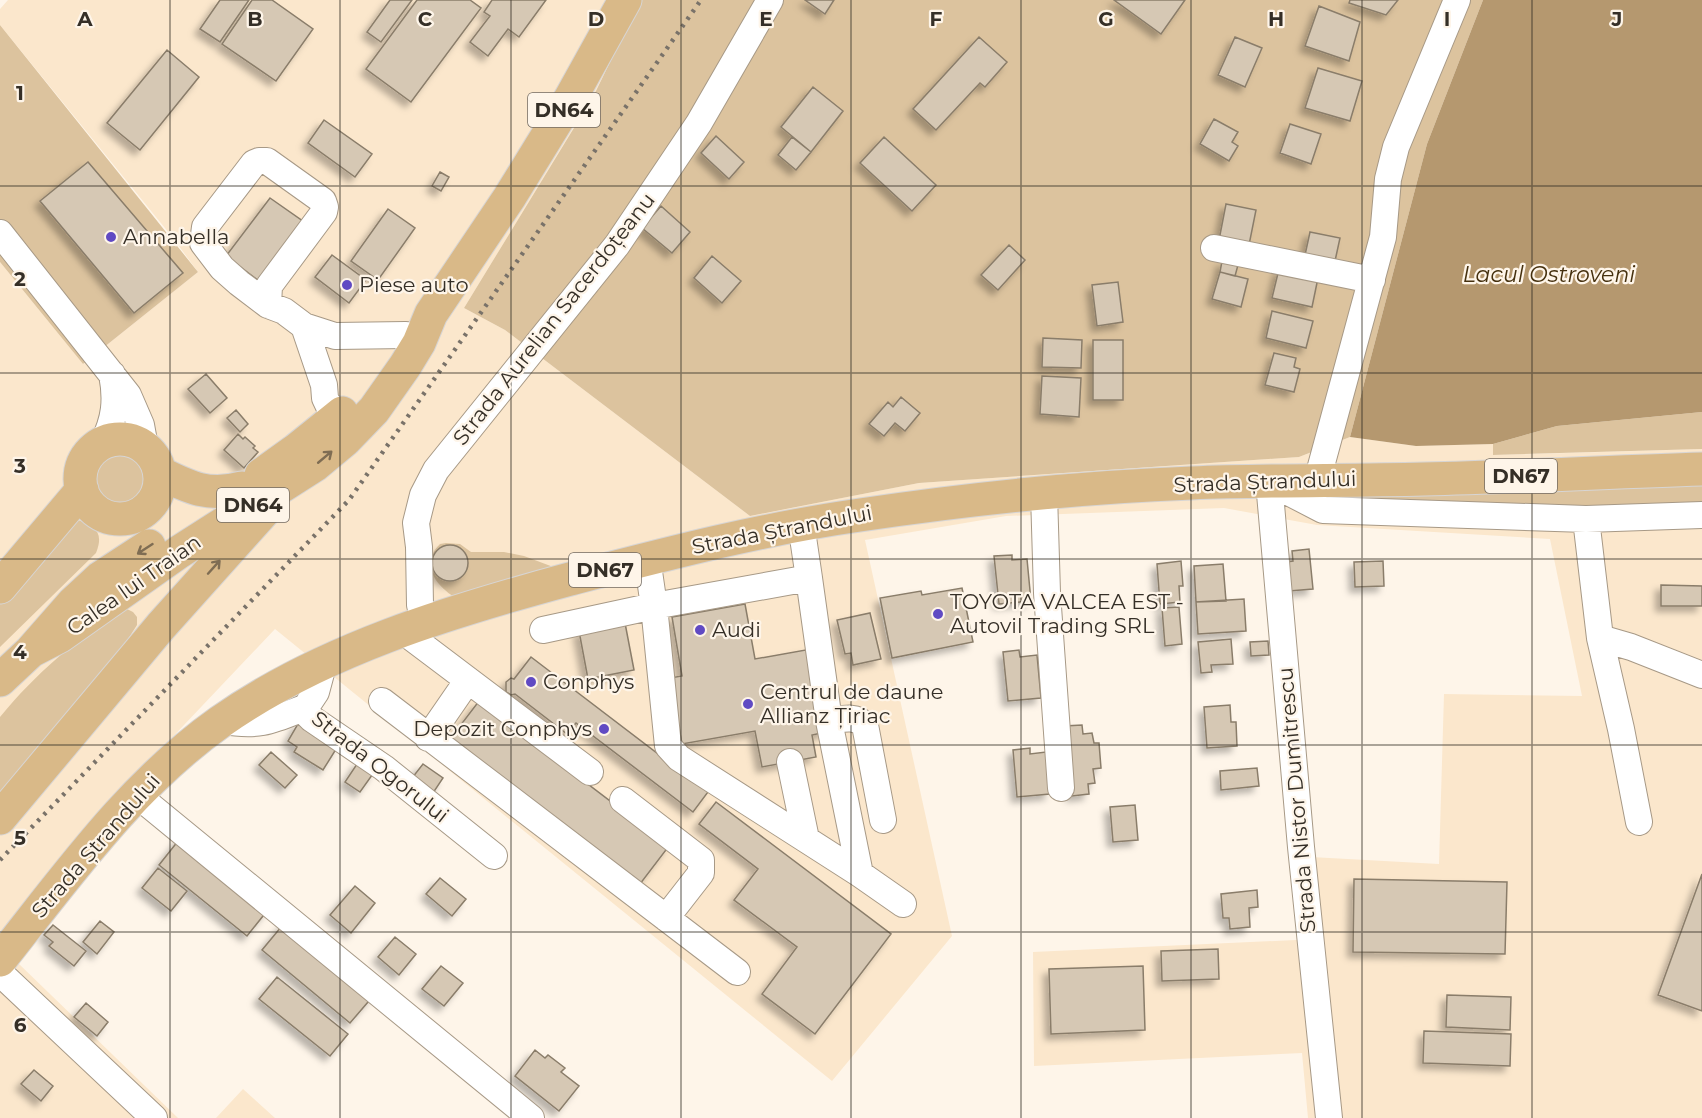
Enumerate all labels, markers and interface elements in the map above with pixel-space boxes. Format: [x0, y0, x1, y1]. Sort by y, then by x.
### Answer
text: A [76, 7, 93, 31]
text: B [247, 7, 263, 31]
text: C [418, 7, 433, 31]
text: D [588, 7, 604, 31]
text: E [759, 7, 773, 31]
text: F [930, 7, 943, 31]
text: G [1098, 7, 1114, 31]
text: H [1268, 7, 1284, 31]
text: I [1444, 7, 1450, 31]
text: J [1611, 7, 1622, 31]
text: 1 [16, 81, 24, 105]
road number: DN64 [528, 93, 600, 127]
street label: Strada Aurelian Sacerdoțeanu [447, 188, 661, 450]
place label: Annabella [123, 224, 229, 249]
marker: Annabella [104, 230, 118, 244]
water label: Lacul Ostroveni [1463, 261, 1635, 288]
text: 2 [14, 267, 26, 291]
place label: Piese auto [359, 272, 469, 297]
marker: Piese auto [340, 278, 354, 292]
one-way arrow [317, 450, 333, 463]
text: 3 [13, 454, 26, 478]
road number: DN67 [1485, 459, 1557, 493]
street label: Strada Ștrandului [1173, 466, 1357, 498]
road number: DN64 [217, 488, 289, 522]
street label: Strada Ștrandului [690, 500, 874, 560]
street label: Calea lui Traian [62, 529, 206, 640]
one-way arrow [137, 543, 153, 555]
road number: DN67 [569, 553, 641, 587]
one-way arrow [207, 560, 221, 575]
place label: TOYOTA VALCEA EST - Autovil Trading SRL [950, 589, 1184, 638]
marker: TOYOTA VALCEA EST - Autovil Trading SRL [931, 607, 945, 621]
place label: Audi [712, 617, 761, 642]
marker: Audi [693, 623, 707, 637]
text: 4 [13, 640, 27, 664]
street label: Strada Nistor Dumitrescu [1272, 666, 1321, 934]
place label: Conphys [543, 669, 634, 694]
marker: Conphys [524, 675, 538, 689]
place label: Centrul de daune Allianz Țiriac [760, 679, 944, 729]
marker: Centrul de daune Allianz Țiriac [741, 697, 755, 711]
street label: Strada Ogorului [307, 705, 454, 828]
place label: Depozit Conphys [413, 716, 592, 741]
marker: Depozit Conphys [597, 722, 611, 736]
street label: Strada Ștrandului [26, 768, 166, 924]
text: 5 [14, 826, 26, 850]
text: 6 [14, 1013, 27, 1037]

